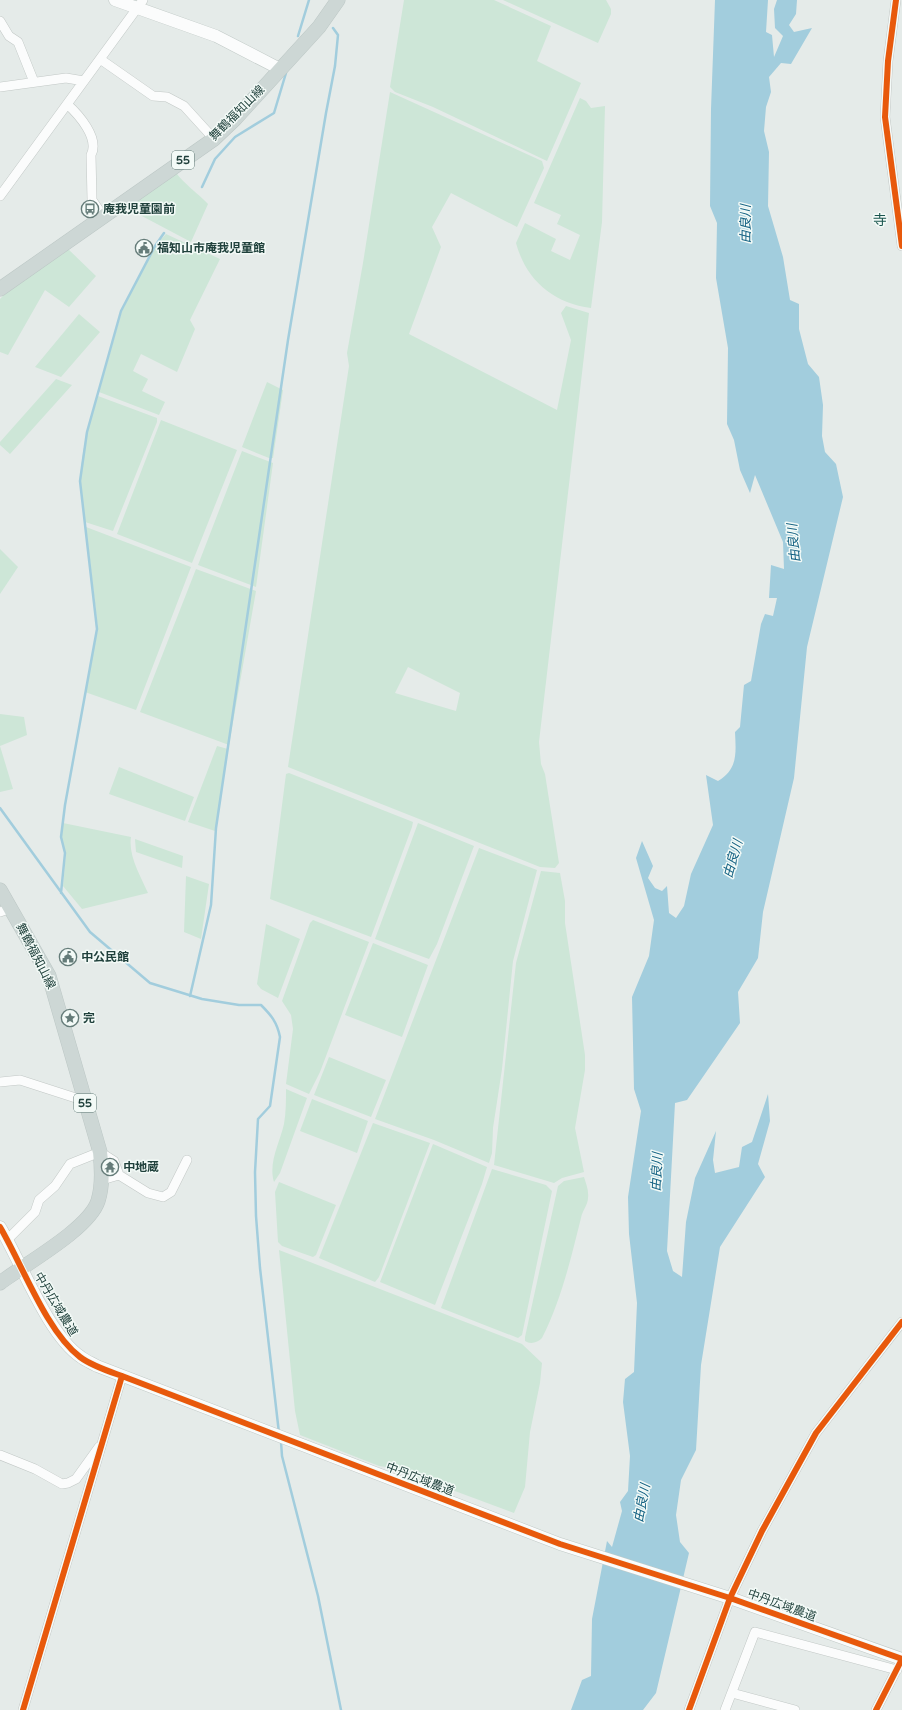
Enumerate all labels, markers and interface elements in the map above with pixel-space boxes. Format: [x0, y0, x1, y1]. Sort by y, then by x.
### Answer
street label: 舞鶴福知山線 [207, 83, 267, 143]
road number: 55 [172, 151, 194, 169]
bus stop icon: 庵我児童園前 [80, 199, 100, 219]
place label: 庵我児童園前 [103, 202, 175, 216]
water label: 由良川 [738, 203, 754, 244]
district label: 寺 [873, 212, 887, 229]
public building icon: 福知山市庵我児童館 [134, 238, 154, 258]
place label: 福知山市庵我児童館 [157, 241, 265, 255]
water label: 由良川 [784, 521, 804, 563]
water label: 由良川 [720, 836, 747, 880]
street label: 舞鶴福知山線 [13, 921, 59, 991]
public building icon: 中公民館 [58, 947, 78, 967]
place label: 中公民館 [81, 950, 129, 964]
place icon: 完 [60, 1008, 80, 1028]
place label: 完 [83, 1011, 95, 1025]
road number: 55 [74, 1094, 96, 1112]
water label: 由良川 [648, 1150, 666, 1192]
temple icon: 中地蔵 [100, 1157, 120, 1177]
place label: 中地蔵 [123, 1160, 159, 1174]
street label: 中丹広域農道 [31, 1270, 81, 1338]
street label: 中丹広域農道 [384, 1460, 456, 1498]
water label: 由良川 [630, 1480, 654, 1524]
street label: 中丹広域農道 [746, 1586, 818, 1624]

